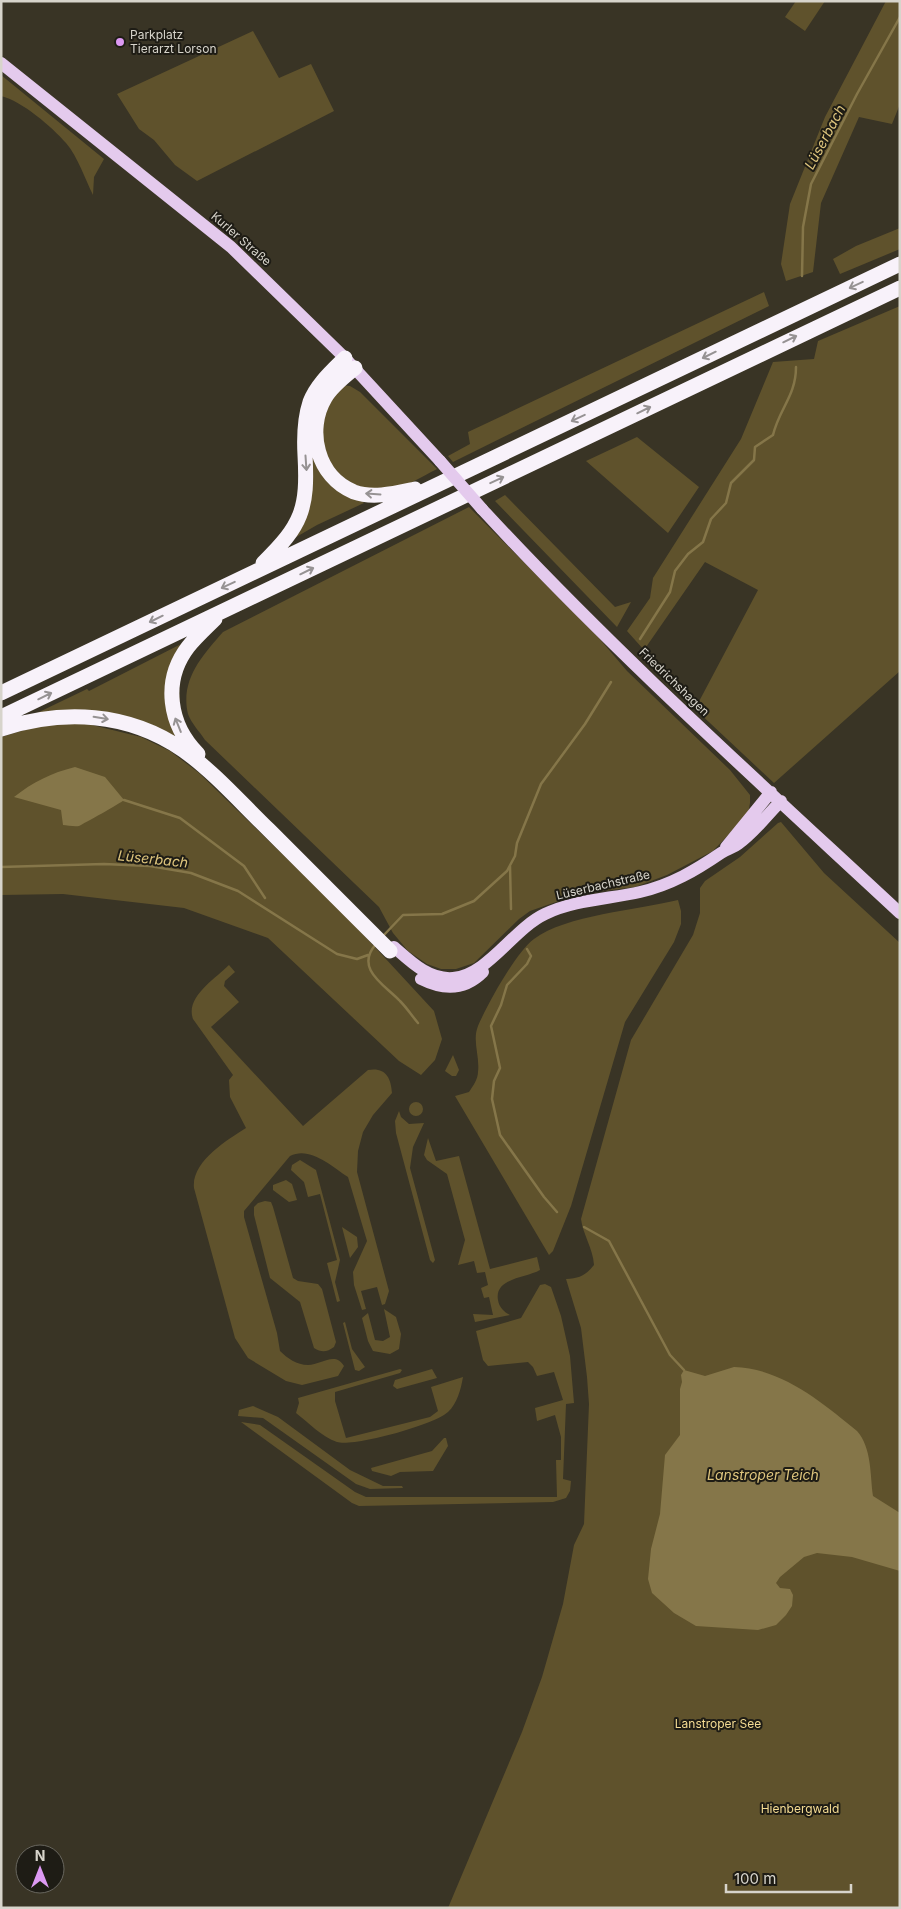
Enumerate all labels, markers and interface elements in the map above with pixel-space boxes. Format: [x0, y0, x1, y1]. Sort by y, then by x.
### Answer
place label: Parkplatz Tierarzt Lorson [130, 27, 216, 56]
marker: Parkplatz Tierarzt Lorson [114, 36, 126, 48]
water label: Lüserbach [800, 102, 849, 172]
street label: Kurler Straße [208, 209, 274, 269]
one-way arrow [849, 281, 864, 290]
one-way arrow [783, 334, 798, 344]
one-way arrow [702, 351, 717, 360]
one-way arrow [636, 405, 651, 414]
one-way arrow [571, 413, 586, 423]
one-way arrow [301, 455, 310, 471]
one-way arrow [489, 474, 504, 484]
one-way arrow [366, 490, 382, 499]
one-way arrow [299, 565, 314, 575]
one-way arrow [220, 580, 235, 590]
one-way arrow [149, 615, 164, 624]
street label: Friedrichshagen [636, 644, 713, 719]
one-way arrow [37, 691, 52, 700]
one-way arrow [92, 713, 108, 723]
one-way arrow [173, 718, 182, 733]
water label: Lüserbach [117, 846, 189, 871]
street label: Lüserbachstraße [554, 866, 651, 903]
water label: Lanstroper Teich [707, 1466, 819, 1483]
park label: Lanstroper See [675, 1716, 761, 1731]
park label: Hienbergwald [761, 1801, 839, 1816]
north arrow [15, 1844, 65, 1894]
text: N [35, 1847, 45, 1864]
scale bar [726, 1862, 851, 1894]
text: 100 m [734, 1869, 776, 1888]

